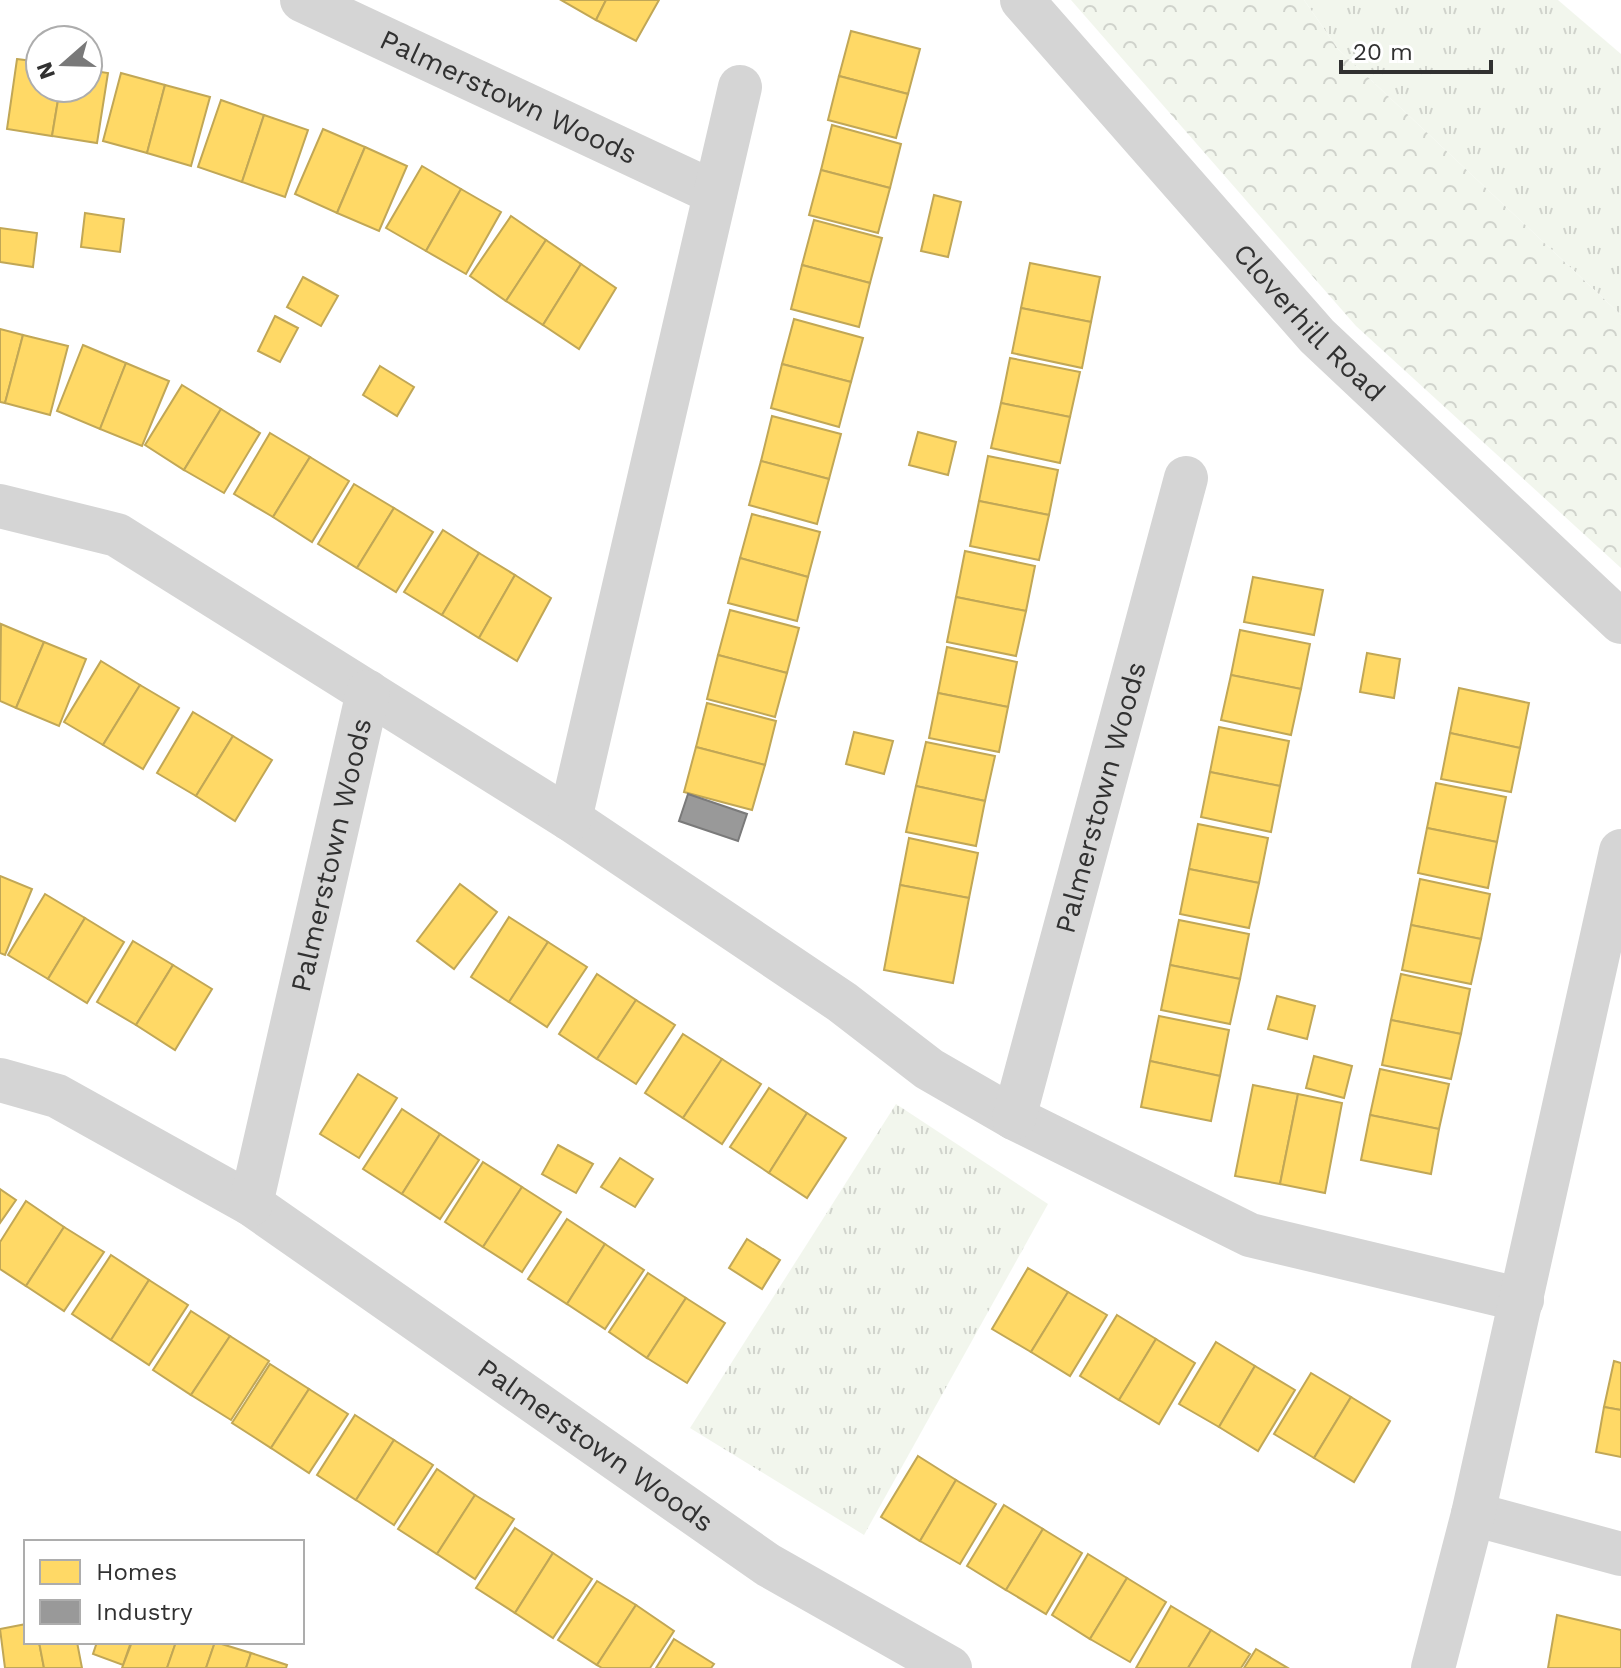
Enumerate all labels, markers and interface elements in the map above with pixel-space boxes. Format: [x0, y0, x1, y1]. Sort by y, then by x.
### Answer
street label: Palmerstown Woods [375, 23, 642, 171]
north arrow [24, 24, 104, 104]
scale bar [1341, 24, 1491, 74]
text: 20 m [1353, 38, 1413, 66]
text: N [31, 59, 60, 83]
street label: Cloverhill Road [1226, 237, 1392, 408]
street label: Palmerstown Woods [1048, 658, 1153, 937]
street label: Palmerstown Woods [284, 715, 378, 995]
street label: Palmerstown Woods [472, 1352, 720, 1539]
legend [24, 1540, 304, 1644]
text: Homes [96, 1558, 177, 1586]
text: Industry [96, 1598, 193, 1626]

